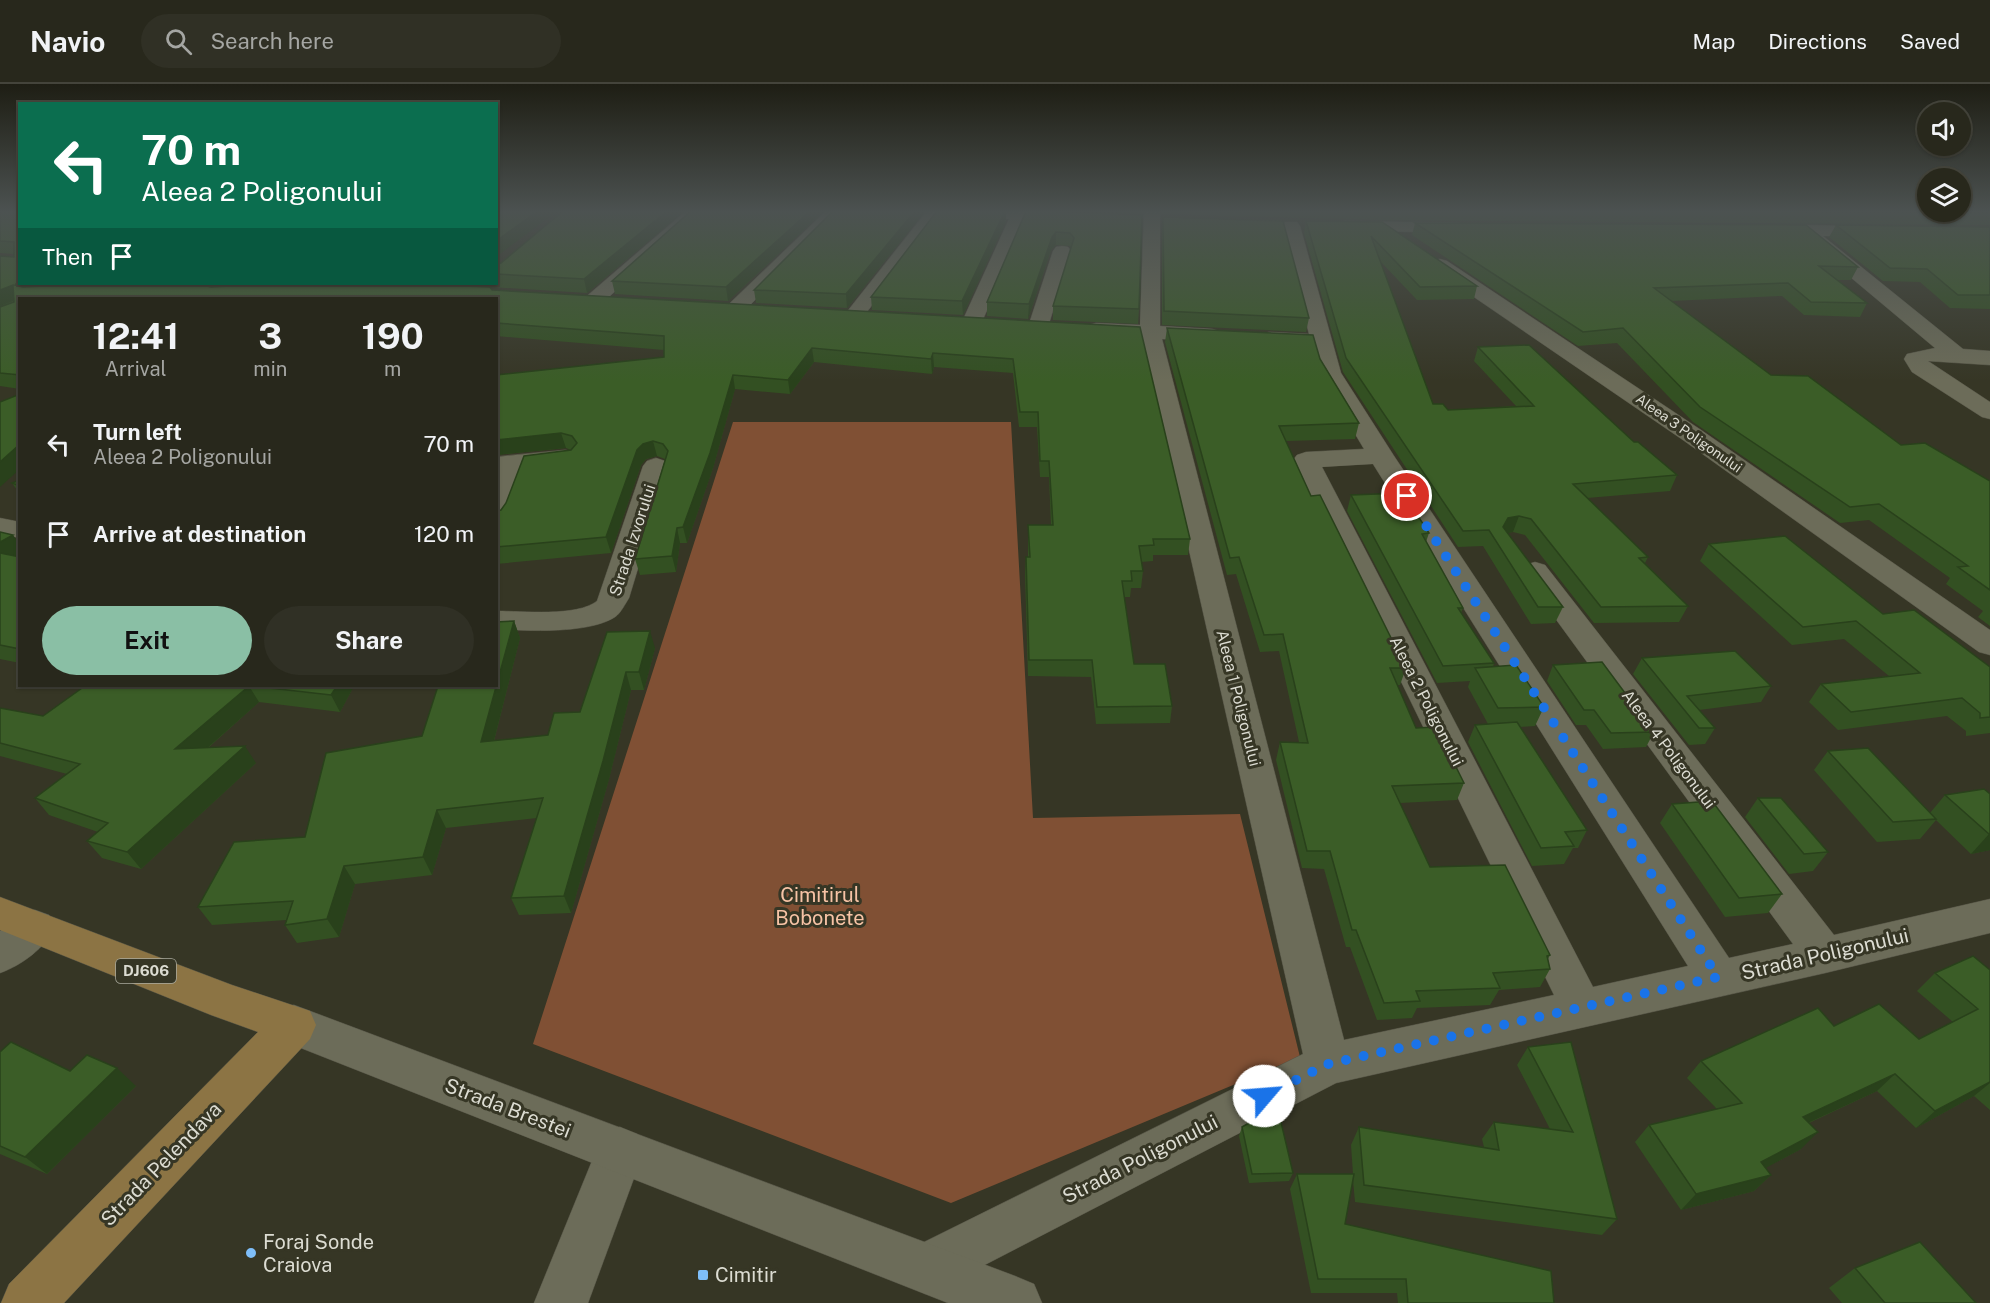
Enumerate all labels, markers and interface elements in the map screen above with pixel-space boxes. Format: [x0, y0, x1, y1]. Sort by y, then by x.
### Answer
search box [141, 14, 561, 68]
text: Navio [30, 25, 105, 58]
icon: search [162, 25, 195, 58]
text: Search here [210, 28, 334, 54]
text: Map [1693, 29, 1735, 54]
text: Directions [1768, 29, 1867, 54]
text: Saved [1900, 29, 1960, 54]
map controls [1917, 102, 1971, 222]
button: sound [1917, 102, 1971, 156]
text: 70 m [141, 125, 241, 174]
icon: left [42, 126, 120, 204]
button: layers [1917, 168, 1971, 222]
text: Aleea 2 Poligonului [141, 175, 382, 207]
icon: arrive [105, 240, 138, 273]
text: Then [42, 244, 93, 270]
text: 12:41 [92, 315, 179, 357]
text: 3 [258, 315, 282, 357]
text: 190 [362, 315, 424, 357]
text: Arrival [105, 357, 167, 381]
text: min [253, 357, 287, 381]
text: m [384, 357, 401, 381]
street label: Aleea 3 Poligonului [1633, 390, 1745, 476]
text: Turn left [93, 419, 182, 445]
icon: left [42, 428, 75, 461]
text: 70 m [423, 431, 474, 457]
text: Aleea 2 Poligonului [93, 445, 272, 469]
pin [1381, 470, 1432, 521]
icon: arrive [1390, 479, 1423, 512]
street label: Strada Izvorului [605, 482, 659, 598]
icon: arrive [42, 518, 75, 551]
text: Arrive at destination [93, 521, 306, 547]
text: 120 m [414, 521, 474, 547]
button: Exit [42, 606, 252, 675]
button: Share [264, 606, 474, 675]
street label: Aleea 1 Poligonului [1212, 628, 1265, 768]
street label: Aleea 2 Poligonului [1386, 633, 1468, 769]
street label: Aleea 4 Poligonului [1618, 686, 1719, 812]
park label: Cimitirul Bobonete [775, 883, 865, 930]
street label: Strada Poligonului [1739, 923, 1911, 985]
road number: DJ606 [116, 959, 176, 983]
position arrow [1232, 1064, 1296, 1128]
street label: Strada Brestei [442, 1073, 574, 1143]
street label: Strada Pelendava [96, 1097, 226, 1231]
street label: Strada Poligonului [1058, 1109, 1222, 1209]
place label: Foraj Sonde Craiova [263, 1230, 374, 1277]
marker: Foraj Sonde Craiova [244, 1246, 258, 1260]
place label: Cimitir [715, 1263, 777, 1287]
marker: Cimitir [696, 1268, 710, 1282]

